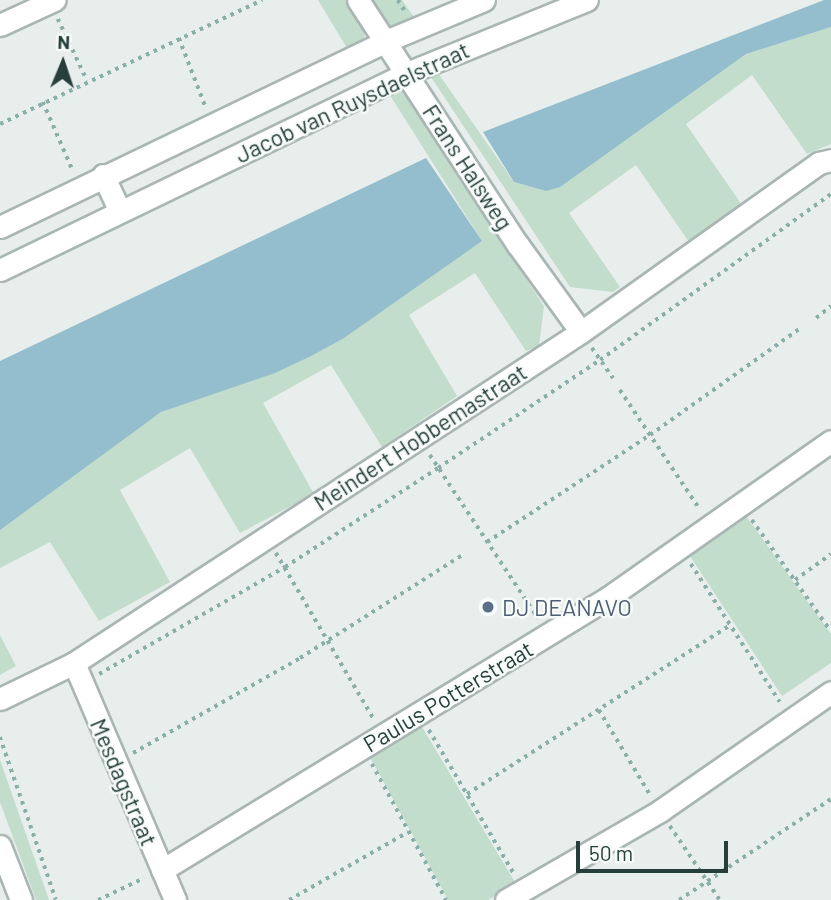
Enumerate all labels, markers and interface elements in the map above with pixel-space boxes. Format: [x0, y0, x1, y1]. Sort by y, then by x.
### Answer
north arrow [28, 28, 98, 98]
text: N [57, 30, 70, 53]
street label: Jacob van Ruysdaelstraat [231, 36, 473, 168]
street label: Frans Halsweg [417, 99, 519, 235]
street label: Meindert Hobbemastraat [308, 358, 532, 516]
place label: DJ DEANAVO [502, 593, 632, 621]
marker: DJ DEANAVO [480, 599, 496, 615]
street label: Paulus Potterstraat [358, 634, 538, 758]
street label: Mesdagstraat [85, 714, 163, 850]
scale bar [579, 827, 731, 871]
text: 50 m [589, 840, 633, 865]

